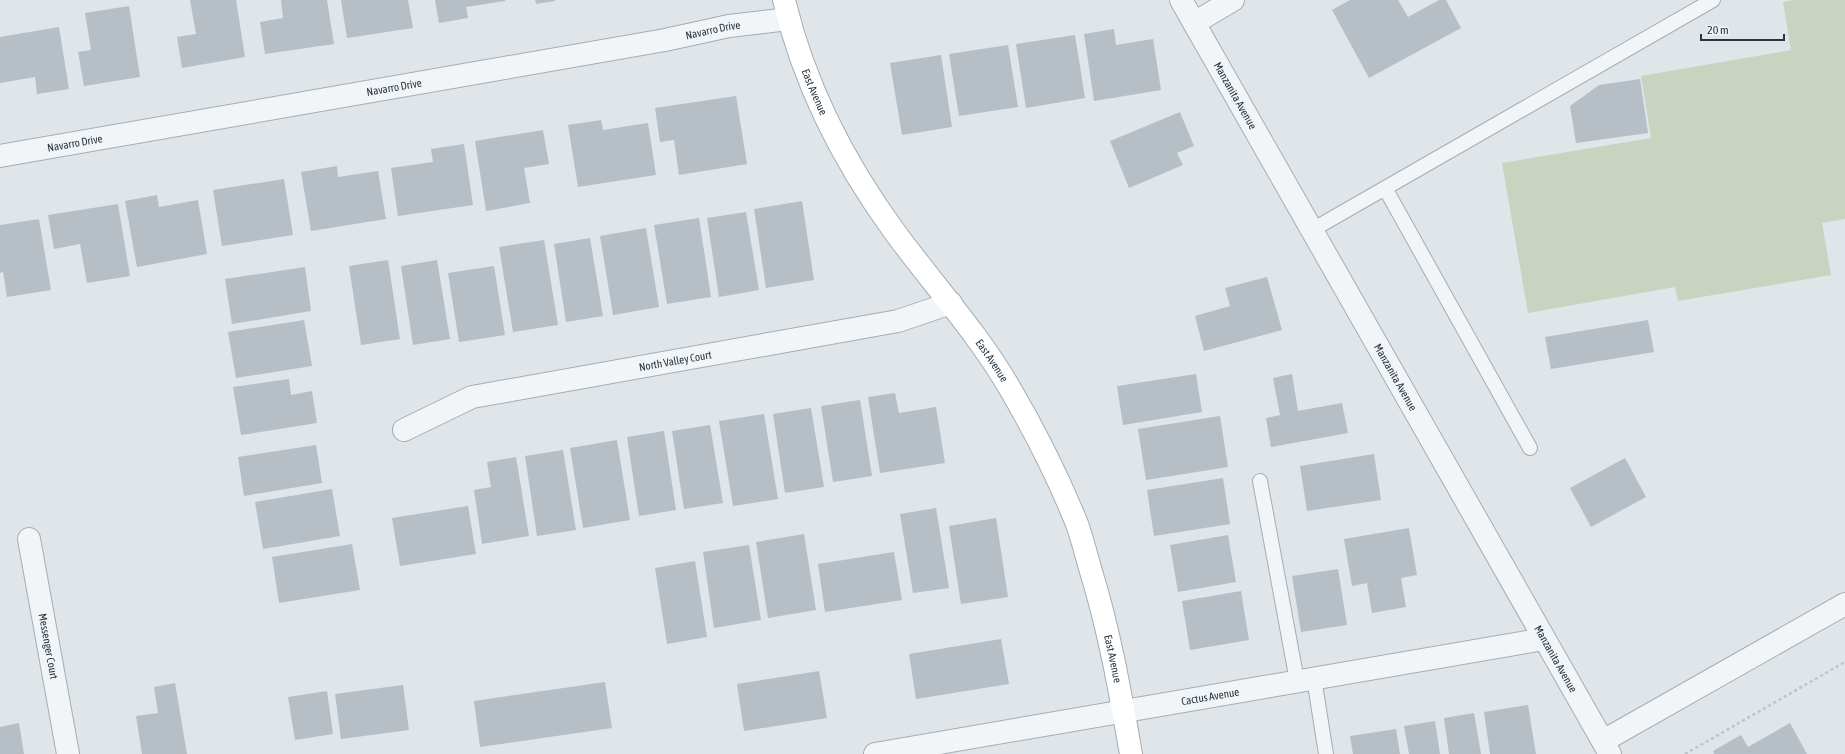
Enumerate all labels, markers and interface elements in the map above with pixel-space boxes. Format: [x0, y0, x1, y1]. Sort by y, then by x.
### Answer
scale bar [1701, 16, 1784, 42]
street label: Navarro Drive [684, 19, 741, 41]
text: 20 m [1707, 23, 1729, 37]
street label: Manzanita Avenue [1212, 60, 1259, 131]
street label: East Avenue [800, 67, 830, 117]
street label: Navarro Drive [366, 77, 423, 98]
street label: Navarro Drive [46, 132, 103, 154]
street label: East Avenue [973, 337, 1011, 384]
street label: Manzanita Avenue [1372, 342, 1419, 413]
street label: North Valley Court [638, 348, 712, 373]
street label: Messenger Court [37, 612, 60, 680]
street label: Manzanita Avenue [1532, 623, 1580, 694]
street label: East Avenue [1102, 633, 1124, 684]
street label: Cactus Avenue [1180, 686, 1240, 707]

